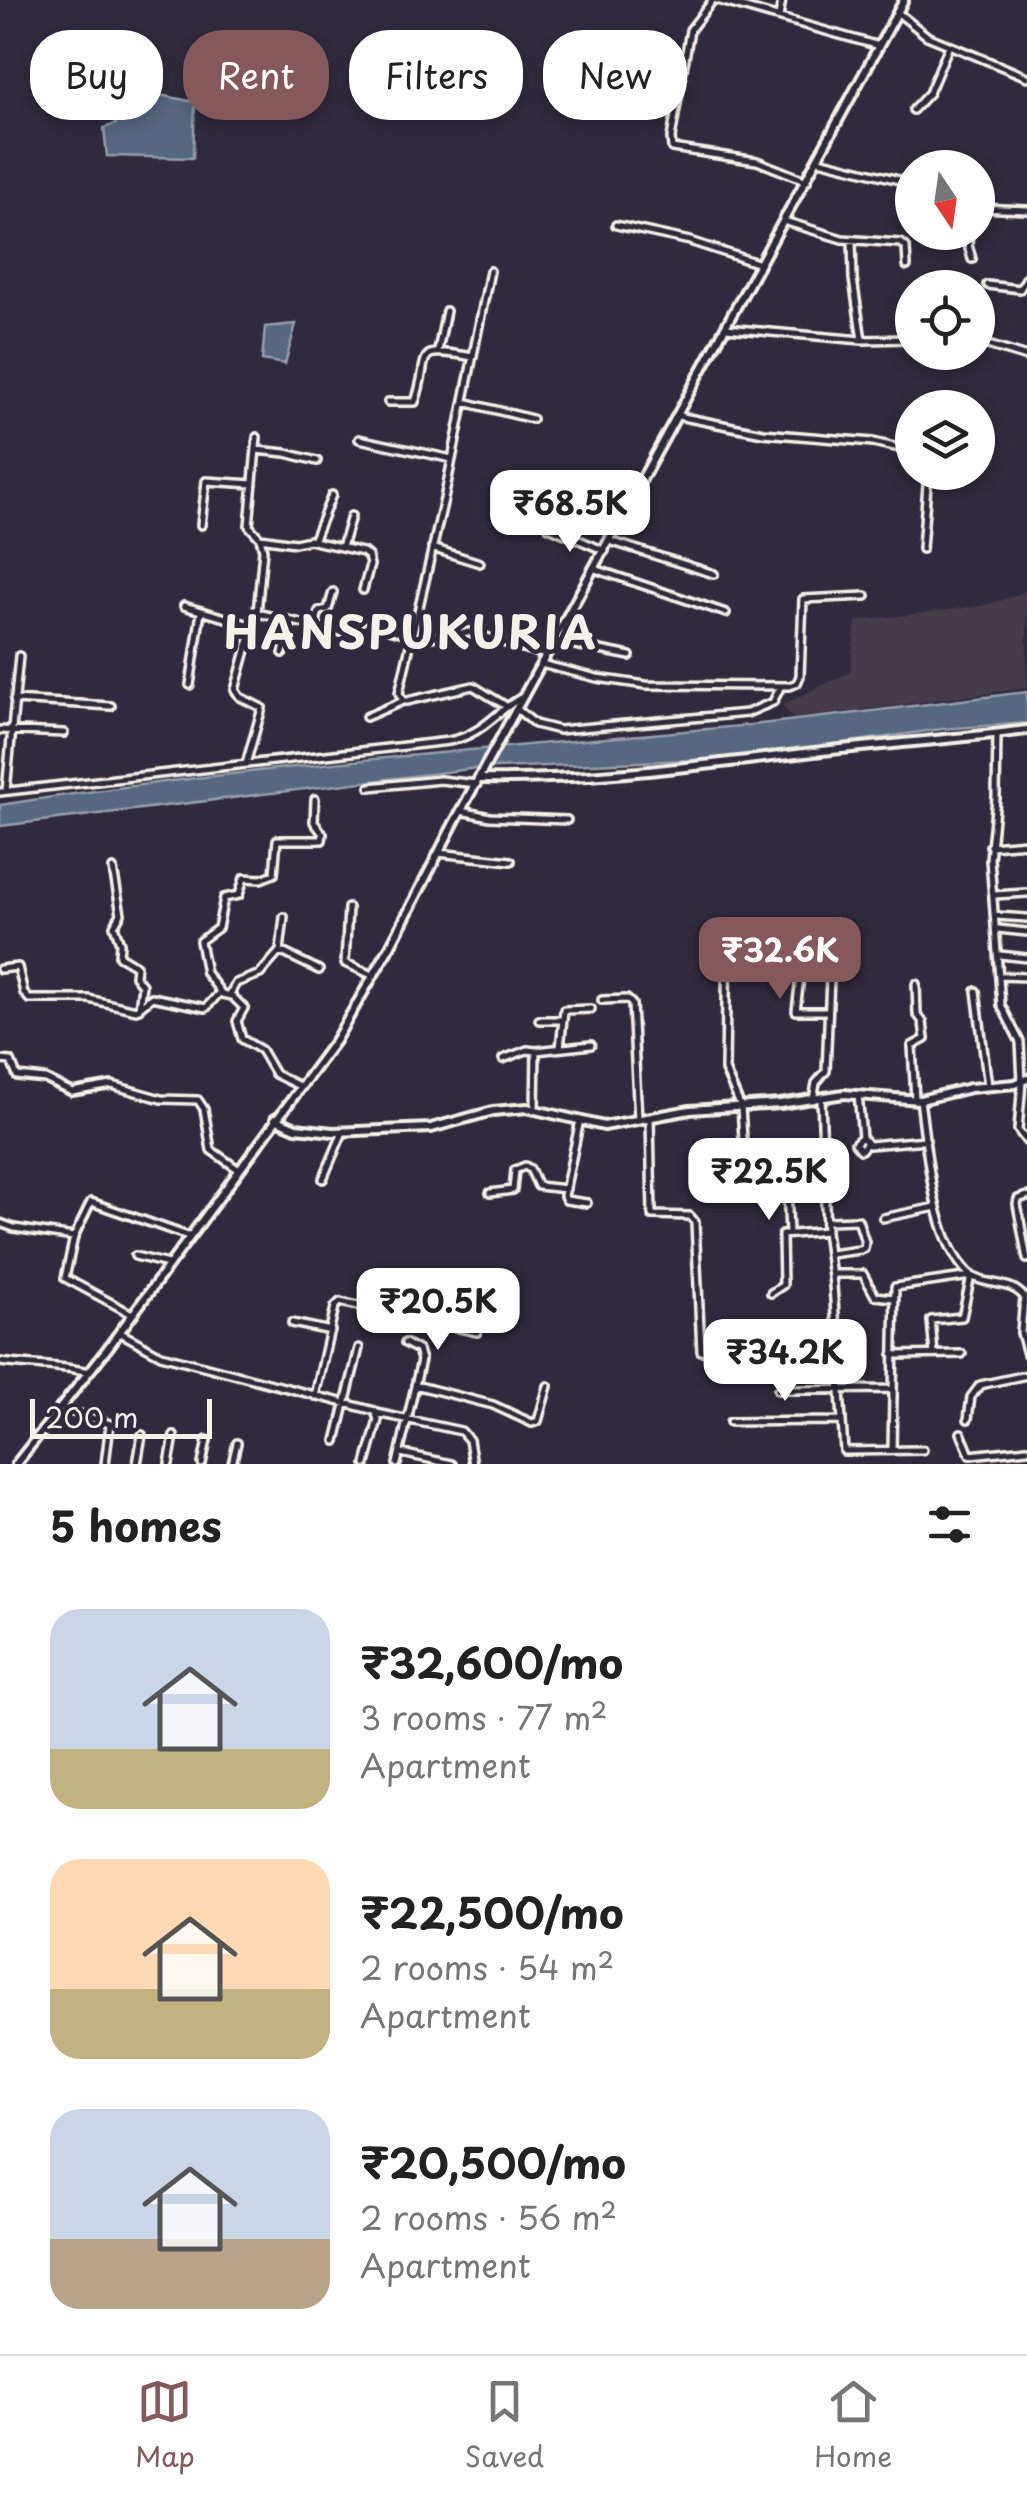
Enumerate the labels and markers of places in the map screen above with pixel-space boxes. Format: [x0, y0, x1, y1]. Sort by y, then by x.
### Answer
pin: ₹68.5K [489, 470, 651, 555]
pin: ₹32.6K [699, 917, 861, 1002]
pin: ₹22.5K [688, 1138, 850, 1223]
pin: ₹20.5K [357, 1268, 519, 1353]
pin: ₹34.2K [704, 1319, 866, 1404]

